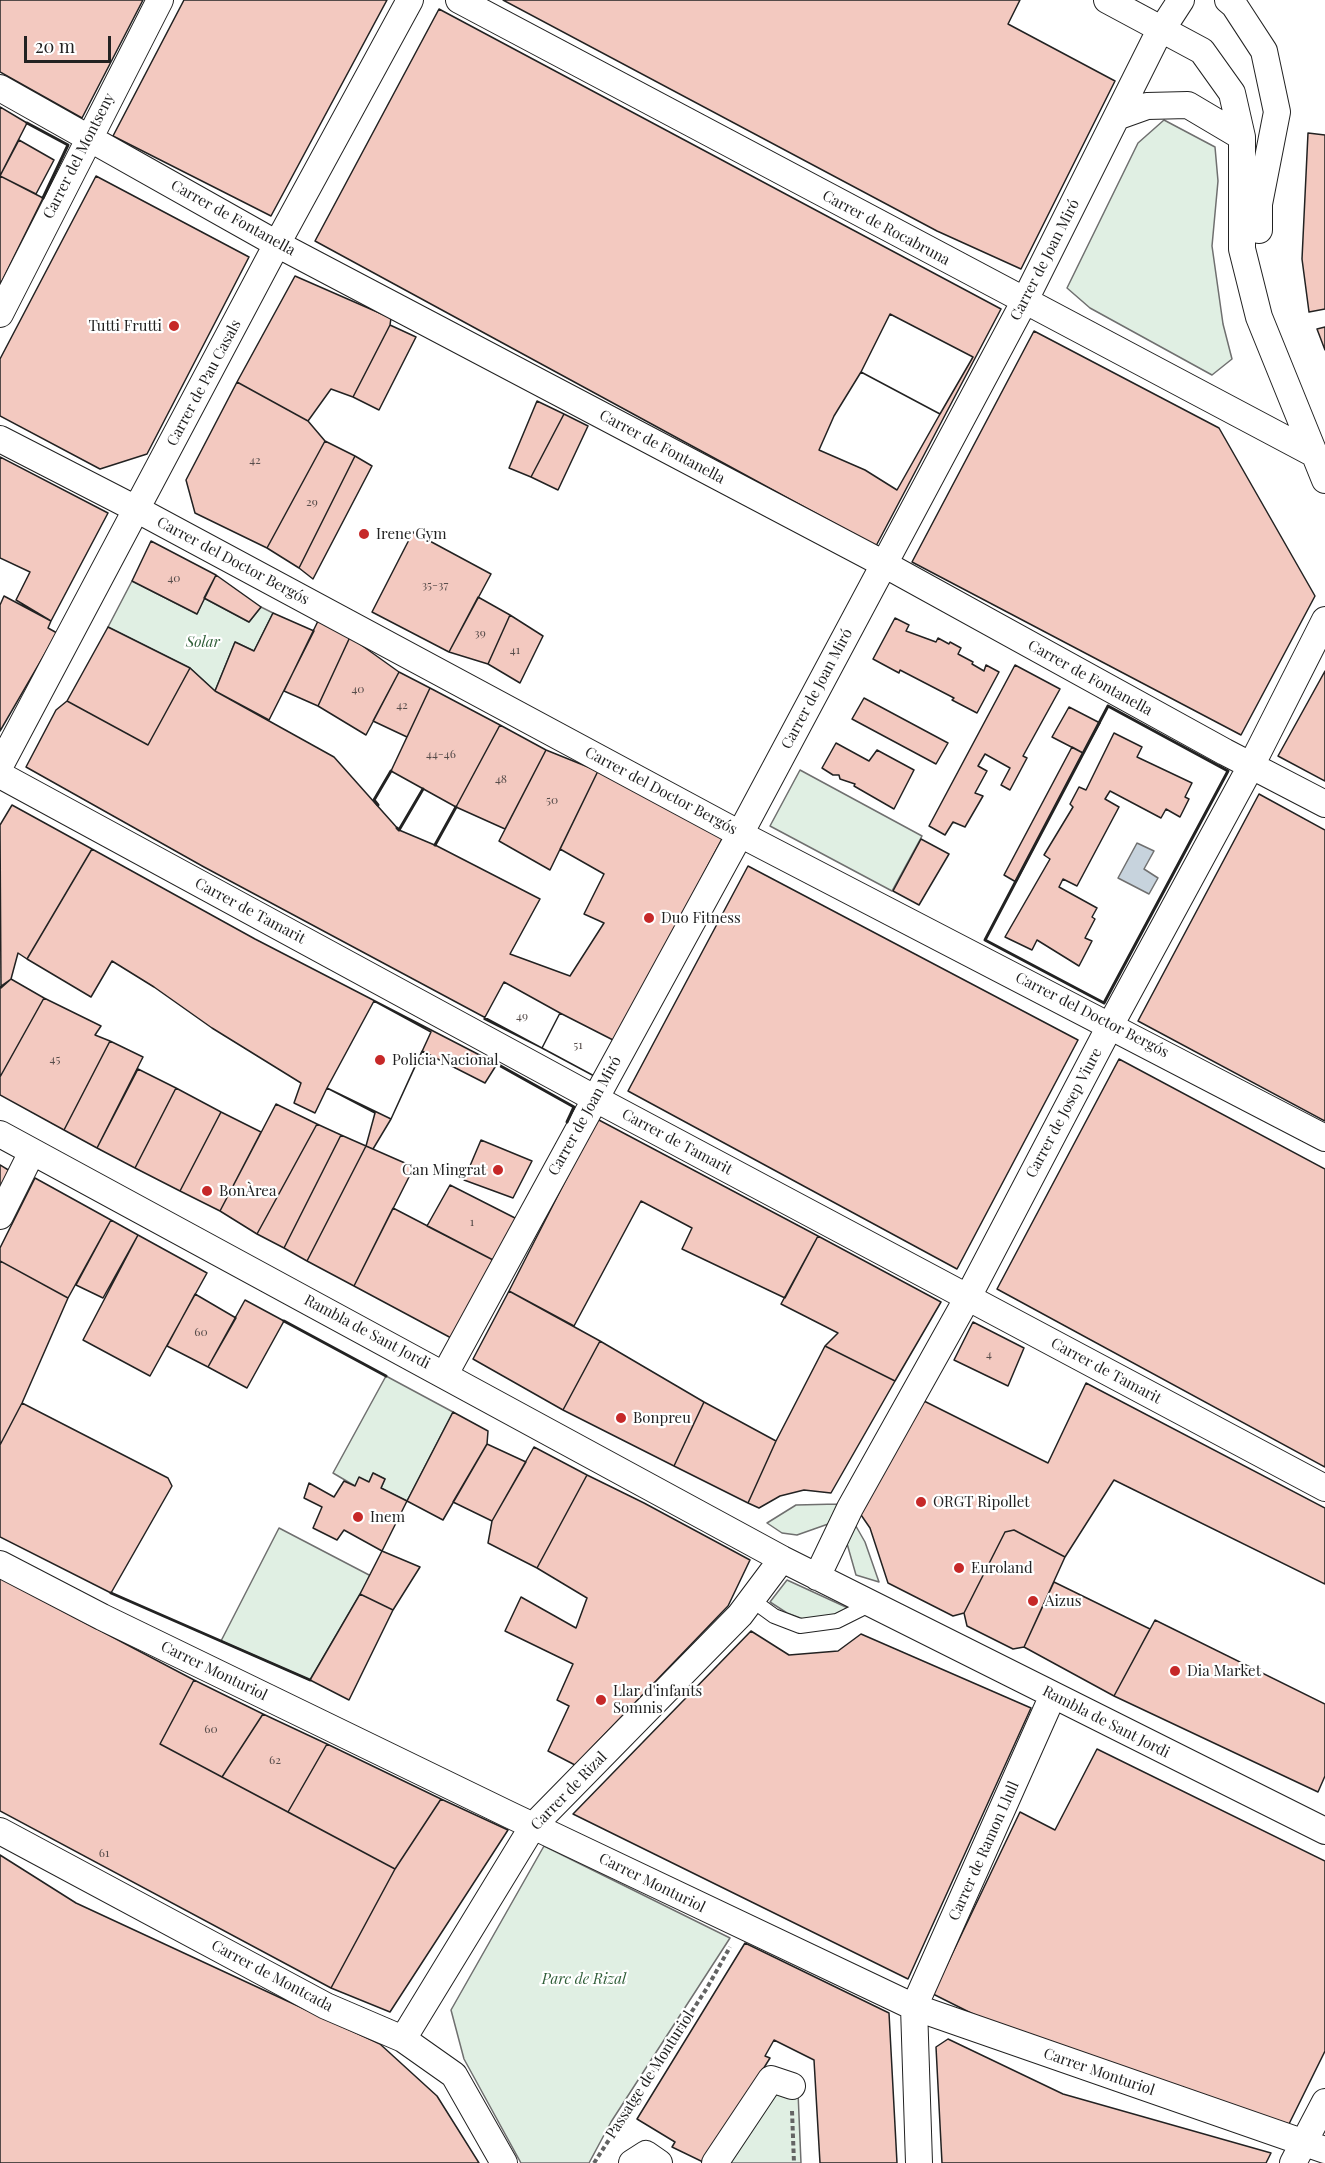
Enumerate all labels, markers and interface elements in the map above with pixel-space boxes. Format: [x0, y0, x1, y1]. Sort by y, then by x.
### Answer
scale bar [27, 24, 114, 62]
text: 20 m [35, 34, 75, 58]
street label: Carrer del Montseny [39, 90, 119, 222]
street label: Carrer de Fontanella [168, 176, 298, 260]
street label: Carrer de Rocabruna [819, 187, 953, 269]
street label: Carrer de Joan Miró [1007, 196, 1083, 324]
place label: Tutti Frutti [89, 317, 162, 335]
street label: Carrer de Pau Casals [163, 317, 245, 449]
marker: Tutti Frutti [167, 319, 181, 333]
street label: Carrer de Fontanella [596, 406, 728, 488]
house number: 42 [249, 453, 261, 467]
house number: 29 [306, 495, 318, 509]
street label: Carrer del Doctor Bergós [154, 513, 312, 609]
place label: Irene Gym [376, 525, 447, 543]
marker: Irene Gym [357, 527, 371, 541]
house number: 40 [167, 571, 181, 585]
house number: 35-37 [422, 578, 448, 592]
house number: 39 [474, 626, 486, 640]
street label: Carrer de Joan Miró [778, 626, 856, 752]
park label: Solar [186, 633, 220, 651]
street label: Carrer de Fontanella [1025, 636, 1155, 720]
house number: 41 [510, 643, 520, 657]
house number: 40 [351, 682, 365, 696]
house number: 42 [396, 698, 408, 712]
street label: Carrer del Doctor Bergós [582, 743, 740, 839]
house number: 44-46 [426, 747, 456, 761]
house number: 48 [495, 772, 507, 786]
house number: 50 [546, 793, 558, 807]
street label: Carrer de Tamarit [192, 874, 308, 948]
place label: Duo Fitness [661, 909, 741, 927]
marker: Duo Fitness [642, 911, 656, 925]
street label: Carrer del Doctor Bergós [1012, 968, 1172, 1062]
house number: 49 [516, 1009, 528, 1023]
house number: 51 [573, 1038, 583, 1052]
street label: Carrer de Josep Viure [1022, 1045, 1106, 1181]
place label: Policia Nacional [392, 1051, 499, 1069]
house number: 45 [50, 1052, 60, 1066]
marker: Policia Nacional [373, 1053, 387, 1067]
street label: Carrer de Joan Miró [545, 1053, 625, 1179]
street label: Carrer de Tamarit [619, 1105, 735, 1179]
place label: Can Mingrat [402, 1161, 486, 1179]
marker: Can Mingrat [491, 1163, 505, 1177]
place label: BonÀrea [219, 1182, 276, 1200]
marker: BonÀrea [200, 1184, 214, 1198]
house number: 1 [470, 1215, 474, 1229]
street label: Rambla de Sant Jordi [301, 1291, 433, 1373]
house number: 60 [194, 1325, 208, 1339]
street label: Carrer de Tamarit [1048, 1334, 1164, 1408]
house number: 4 [986, 1347, 992, 1361]
place label: Bonpreu [633, 1409, 691, 1427]
marker: Bonpreu [614, 1411, 628, 1425]
place label: ORGT Ripollet [933, 1493, 1030, 1511]
marker: ORGT Ripollet [914, 1495, 928, 1509]
place label: Inem [370, 1508, 405, 1526]
marker: Inem [351, 1510, 365, 1524]
place label: Euroland [971, 1559, 1033, 1577]
marker: Euroland [952, 1561, 966, 1575]
place label: Aizus [1045, 1592, 1081, 1610]
marker: Aizus [1026, 1594, 1040, 1608]
street label: Carrer Monturiol [158, 1637, 270, 1705]
place label: Dia Market [1187, 1662, 1261, 1680]
marker: Dia Market [1168, 1664, 1182, 1678]
place label: Llar d'infants Somnis [613, 1682, 702, 1717]
street label: Rambla de Sant Jordi [1039, 1682, 1173, 1762]
marker: Llar d'infants Somnis [594, 1693, 608, 1707]
house number: 60 [204, 1722, 218, 1736]
street label: Carrer de Rizal [527, 1748, 611, 1834]
house number: 62 [269, 1753, 281, 1767]
street label: Carrer de Ramon Llull [945, 1779, 1023, 1923]
house number: 61 [99, 1846, 109, 1860]
street label: Carrer Monturiol [596, 1849, 708, 1917]
street label: Carrer de Montcada [208, 1936, 336, 2016]
park label: Parc de Rizal [542, 1970, 626, 1988]
street label: Passatge de Monturiol [602, 2008, 698, 2142]
street label: Carrer Monturiol [1041, 2045, 1157, 2099]

